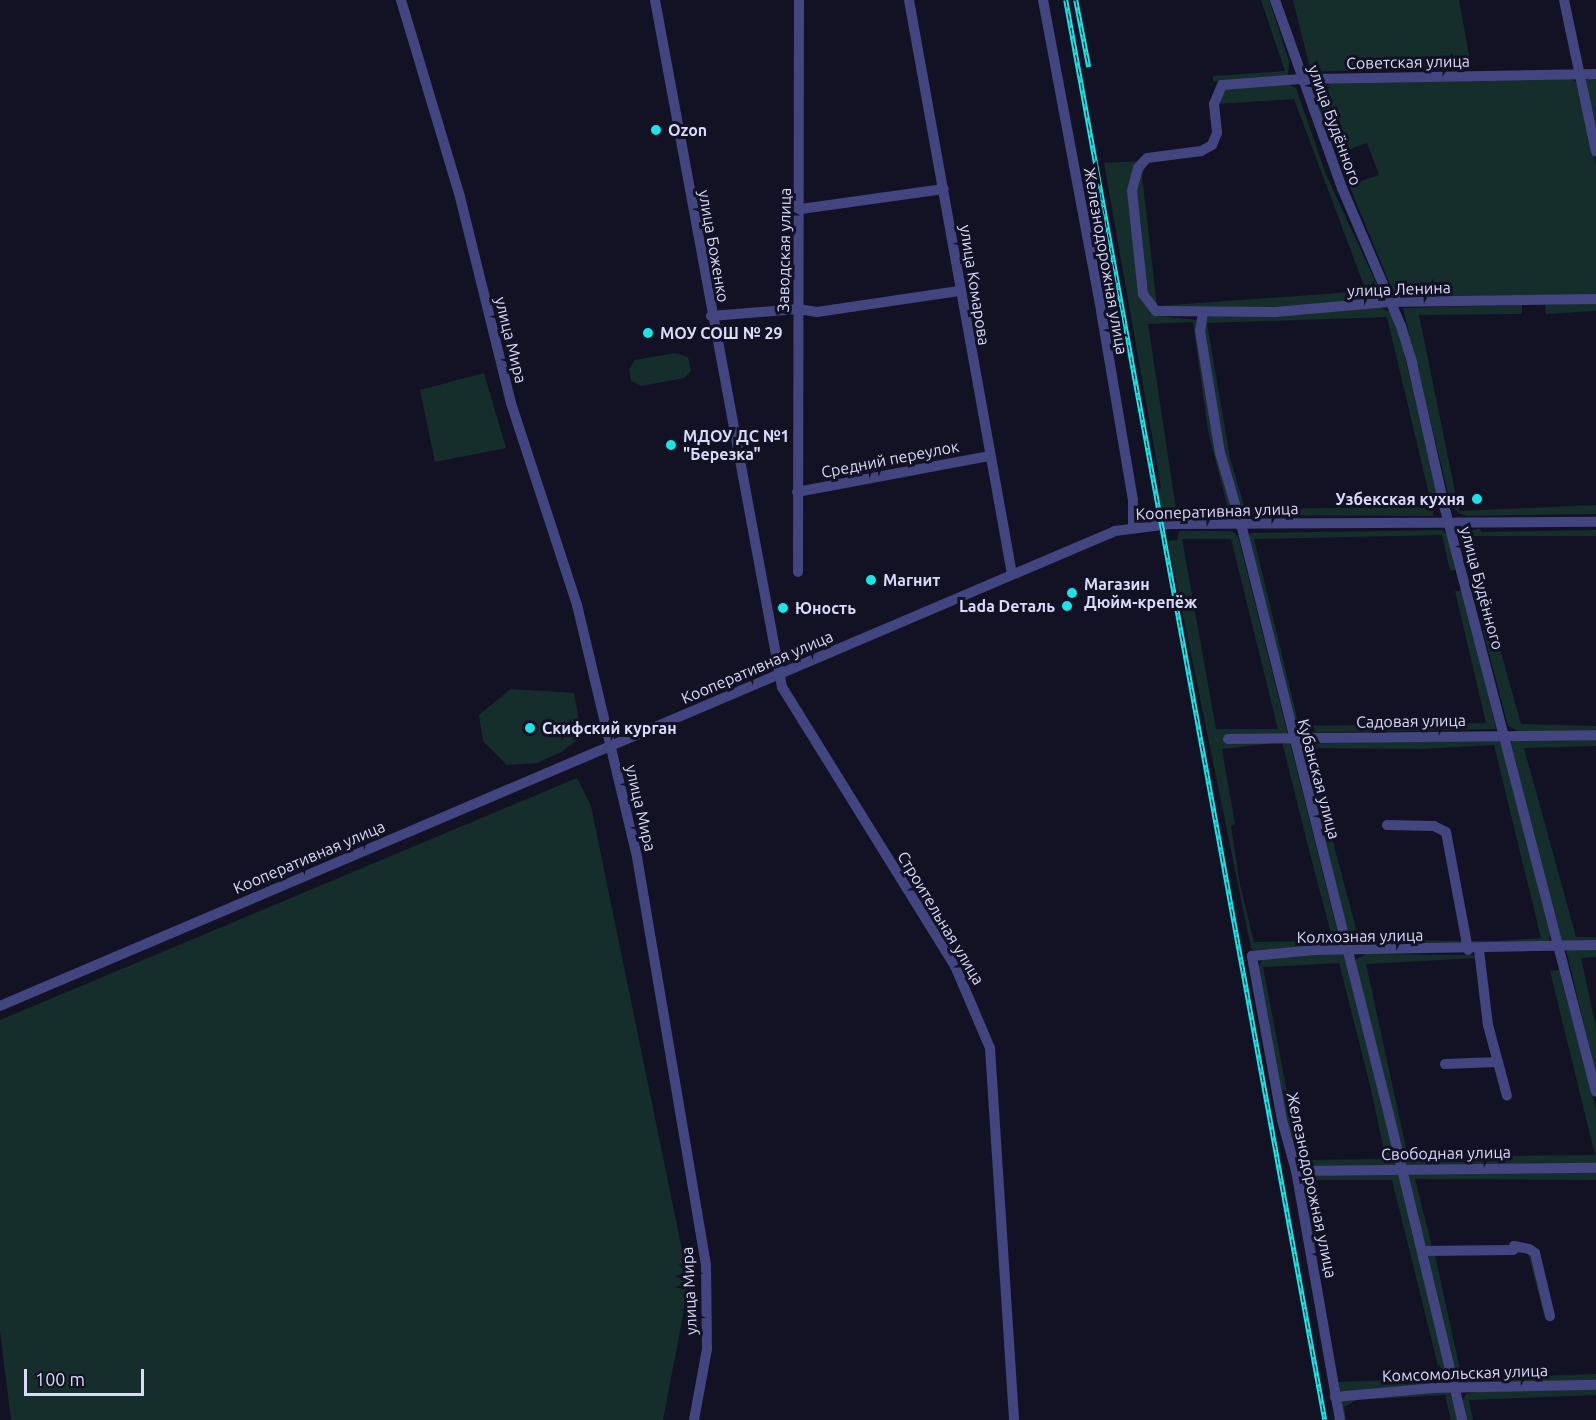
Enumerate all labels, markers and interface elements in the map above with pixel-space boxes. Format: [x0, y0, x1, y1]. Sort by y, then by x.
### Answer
street label: Советская улица [1346, 51, 1470, 73]
street label: улица Будённого [1304, 62, 1366, 188]
place label: Ozon [668, 120, 707, 140]
marker: Ozon [649, 123, 663, 137]
street label: Железнодорожная улица [1080, 166, 1132, 356]
street label: Заводская улица [773, 187, 795, 313]
street label: улица Боженко [695, 188, 733, 304]
street label: улица Комарова [956, 223, 994, 347]
street label: улица Ленина [1347, 278, 1451, 300]
street label: улица Мира [491, 295, 531, 385]
place label: МОУ СОШ № 29 [660, 323, 782, 343]
marker: МОУ СОШ № 29 [641, 326, 655, 340]
place label: МДОУ ДС №1 "Березка" [683, 426, 790, 464]
street label: Средний переулок [819, 436, 961, 482]
marker: МДОУ ДС №1 "Березка" [664, 438, 678, 452]
place label: Узбекская кухня [1336, 489, 1465, 509]
marker: Узбекская кухня [1470, 492, 1484, 506]
street label: Кооперативная улица [1135, 499, 1299, 523]
street label: улица Будённого [1456, 524, 1508, 652]
place label: Магнит [883, 570, 940, 590]
marker: Магнит [864, 573, 878, 587]
place label: Магазин Дюйм-крепёж [1084, 574, 1197, 612]
marker: Магазин Дюйм-крепёж [1065, 586, 1079, 600]
place label: Lada Dеталь [959, 596, 1055, 616]
place label: Юность [795, 598, 856, 618]
marker: Lada Dеталь [1060, 599, 1074, 613]
marker: Юность [776, 601, 790, 615]
street label: Кооперативная улица [678, 626, 836, 708]
street label: Садовая улица [1356, 710, 1466, 732]
street label: Кубанская улица [1294, 717, 1344, 841]
place label: Скифский курган [542, 718, 677, 738]
marker: Скифский курган [523, 721, 537, 735]
street label: улица Мира [622, 763, 660, 853]
street label: Кооперативная улица [230, 816, 388, 898]
street label: Строительная улица [894, 848, 988, 988]
street label: Колхозная улица [1296, 925, 1424, 947]
street label: Железнодорожная улица [1283, 1090, 1341, 1280]
street label: Свободная улица [1381, 1142, 1511, 1164]
street label: улица Мира [677, 1246, 701, 1336]
scale bar [27, 1357, 147, 1395]
street label: Комсомольская улица [1382, 1361, 1548, 1385]
text: 100 m [35, 1369, 85, 1389]

